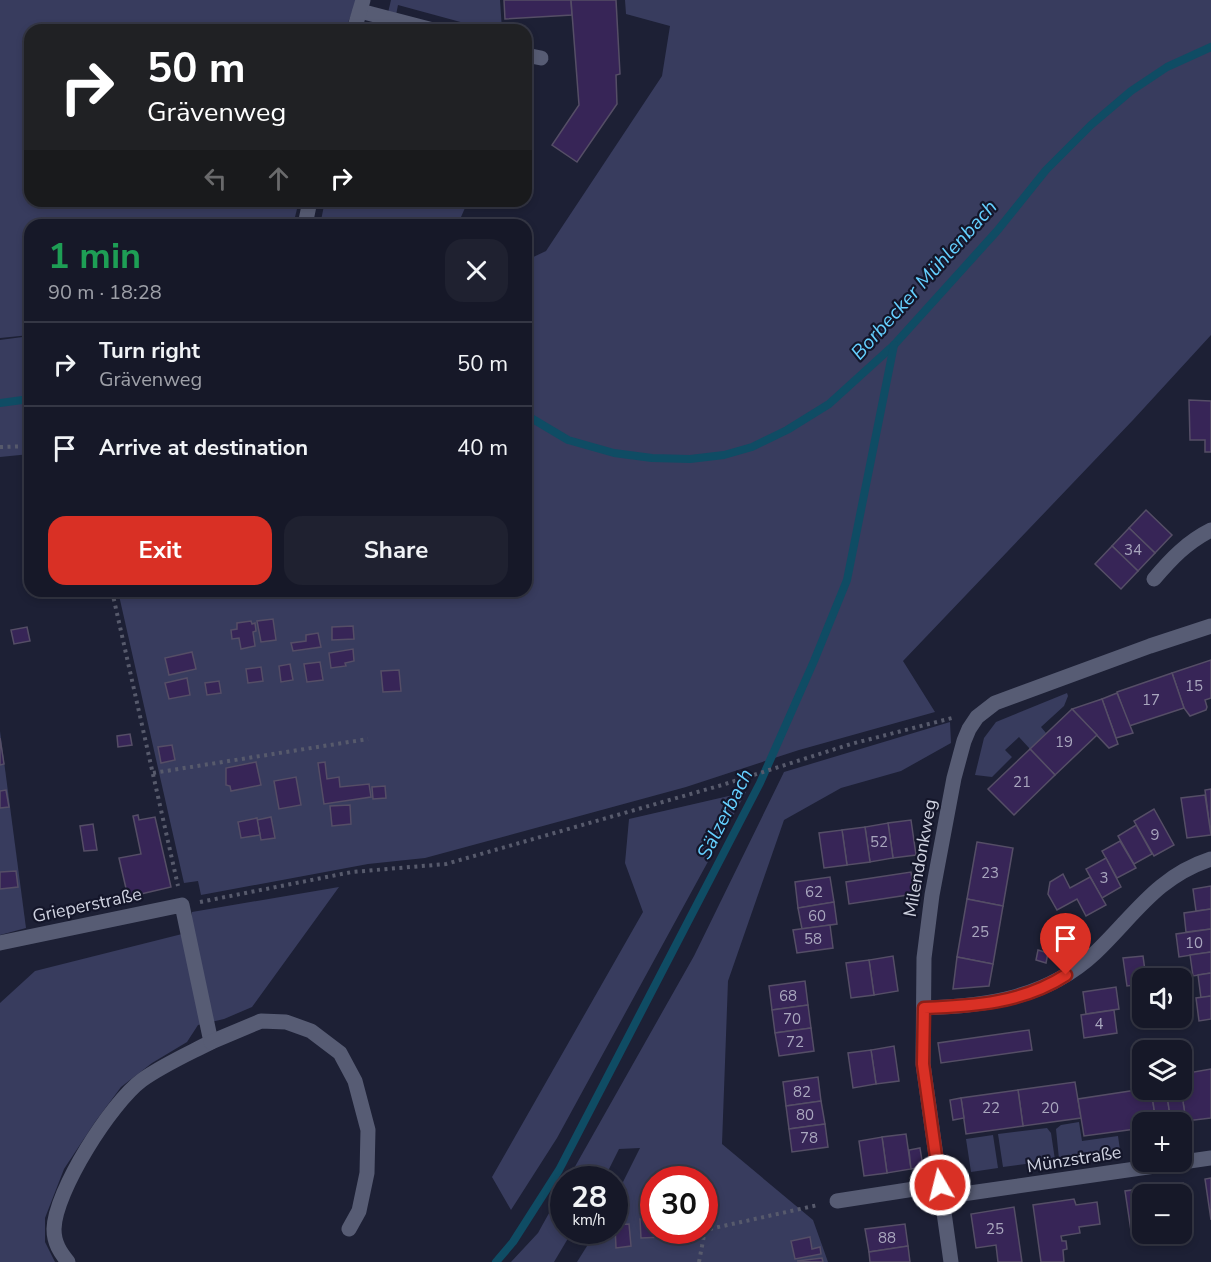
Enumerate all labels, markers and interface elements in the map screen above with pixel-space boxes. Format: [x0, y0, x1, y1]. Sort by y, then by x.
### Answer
text: 50 m [147, 40, 246, 97]
icon: right [48, 48, 126, 126]
text: Grävenweg [147, 94, 286, 131]
icon: left [199, 162, 232, 195]
icon: ahead [262, 162, 295, 195]
icon: right [325, 162, 358, 195]
water label: Borbecker Mühlenbach [845, 194, 1003, 366]
text: 1 min [48, 232, 141, 281]
button: close [445, 239, 508, 302]
text: 90 m · 18:28 [48, 279, 162, 306]
text: Turn right [99, 336, 200, 366]
icon: right [48, 348, 81, 381]
text: 50 m [457, 349, 508, 379]
text: Grävenweg [99, 366, 202, 393]
icon: arrive [48, 432, 81, 465]
text: Arrive at destination [99, 433, 308, 463]
text: 40 m [457, 433, 508, 463]
button: Exit [48, 516, 272, 585]
button: Share [284, 516, 508, 585]
house number: 34 [1124, 540, 1142, 560]
house number: 15 [1185, 676, 1203, 696]
house number: 17 [1142, 690, 1160, 710]
house number: 19 [1055, 732, 1073, 752]
water label: Sälzerbach [691, 764, 759, 864]
house number: 21 [1013, 772, 1031, 792]
street label: Milendonkweg [898, 797, 942, 919]
house number: 9 [1150, 825, 1160, 845]
house number: 52 [870, 832, 888, 852]
house number: 23 [981, 863, 999, 883]
house number: 3 [1099, 868, 1109, 888]
street label: Grieperstraße [30, 882, 144, 928]
house number: 62 [805, 882, 823, 902]
house number: 60 [808, 906, 826, 926]
pin [1040, 913, 1091, 975]
house number: 25 [971, 922, 989, 942]
icon: arrive [1049, 922, 1082, 955]
house number: 58 [804, 929, 822, 949]
house number: 10 [1185, 933, 1203, 953]
map controls [1132, 968, 1192, 1244]
button: sound [1132, 968, 1192, 1028]
house number: 68 [779, 986, 797, 1006]
house number: 70 [783, 1009, 801, 1029]
house number: 4 [1094, 1014, 1104, 1034]
house number: 72 [786, 1032, 804, 1052]
button: layers [1132, 1040, 1192, 1100]
house number: 82 [793, 1082, 811, 1102]
house number: 22 [982, 1098, 1000, 1118]
house number: 20 [1041, 1098, 1059, 1118]
house number: 80 [796, 1105, 814, 1125]
button: + [1132, 1112, 1192, 1172]
house number: 78 [800, 1128, 818, 1148]
street label: Münzstraße [1025, 1140, 1123, 1178]
position arrow [908, 1153, 972, 1217]
speed limit sign: 30 [640, 1166, 718, 1244]
text: 28 [571, 1177, 607, 1218]
button: − [1132, 1184, 1192, 1244]
text: km/h [572, 1210, 606, 1230]
house number: 25 [986, 1219, 1004, 1239]
house number: 88 [878, 1228, 896, 1248]

